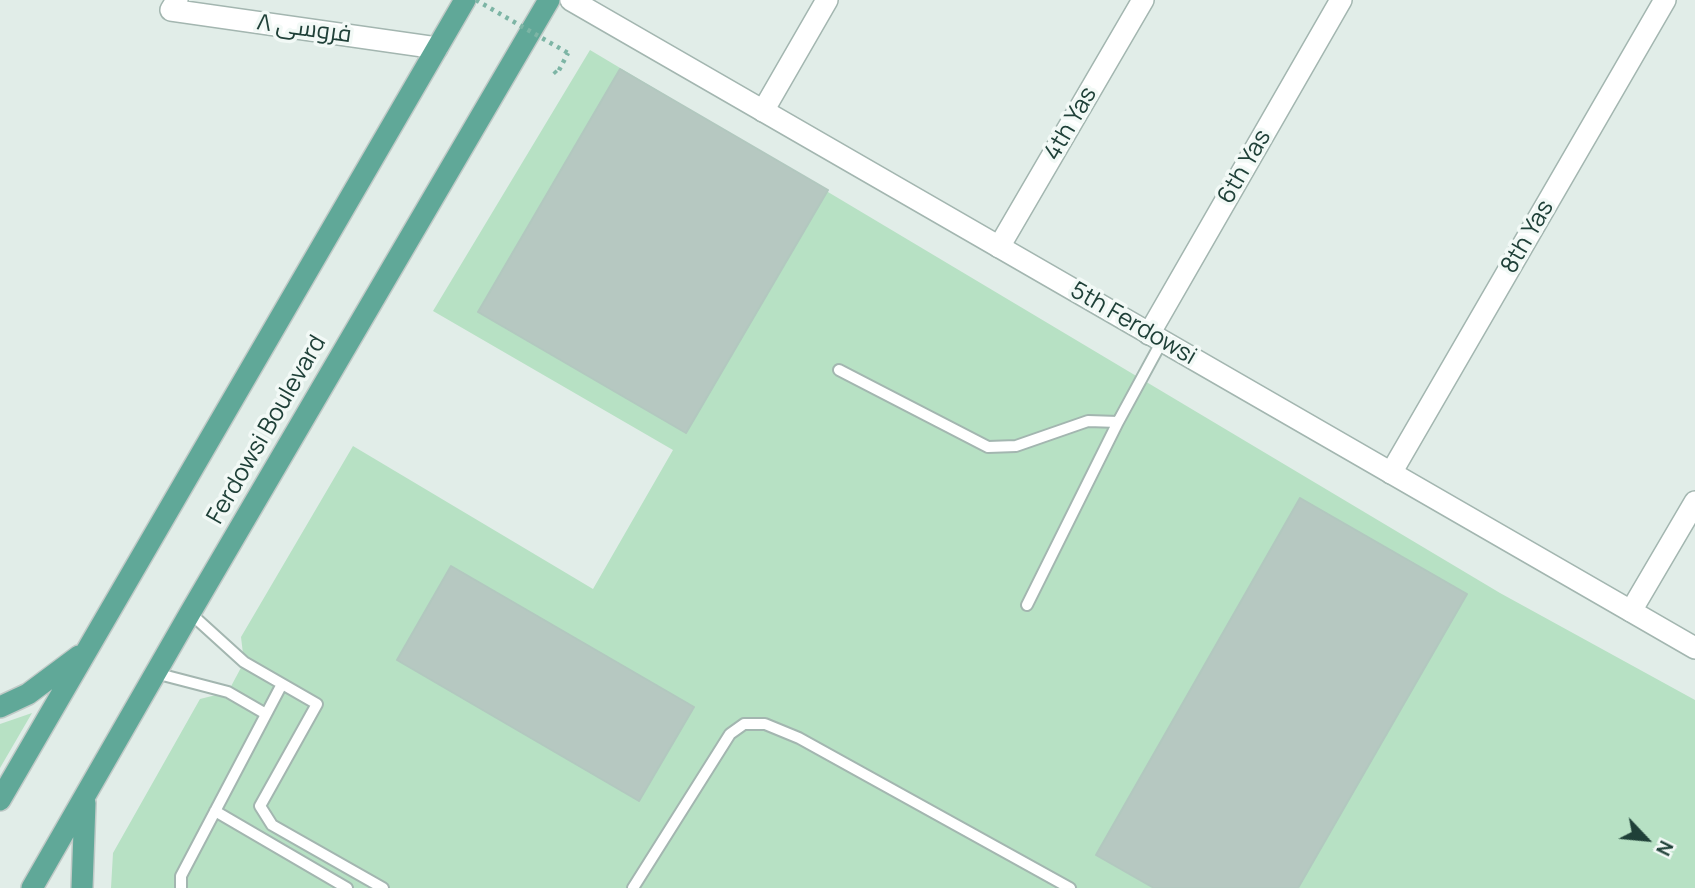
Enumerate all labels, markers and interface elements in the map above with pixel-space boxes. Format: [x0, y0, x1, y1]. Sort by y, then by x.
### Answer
street label: فروسی ۸ [255, 8, 353, 50]
street label: 4th Yas [1038, 82, 1104, 166]
street label: 6th Yas [1212, 125, 1278, 209]
street label: 8th Yas [1496, 195, 1560, 279]
street label: 5th Ferdowsi [1065, 276, 1201, 372]
street label: Ferdowsi Boulevard [201, 331, 333, 529]
north arrow [1611, 804, 1681, 874]
text: N [1650, 836, 1680, 860]

